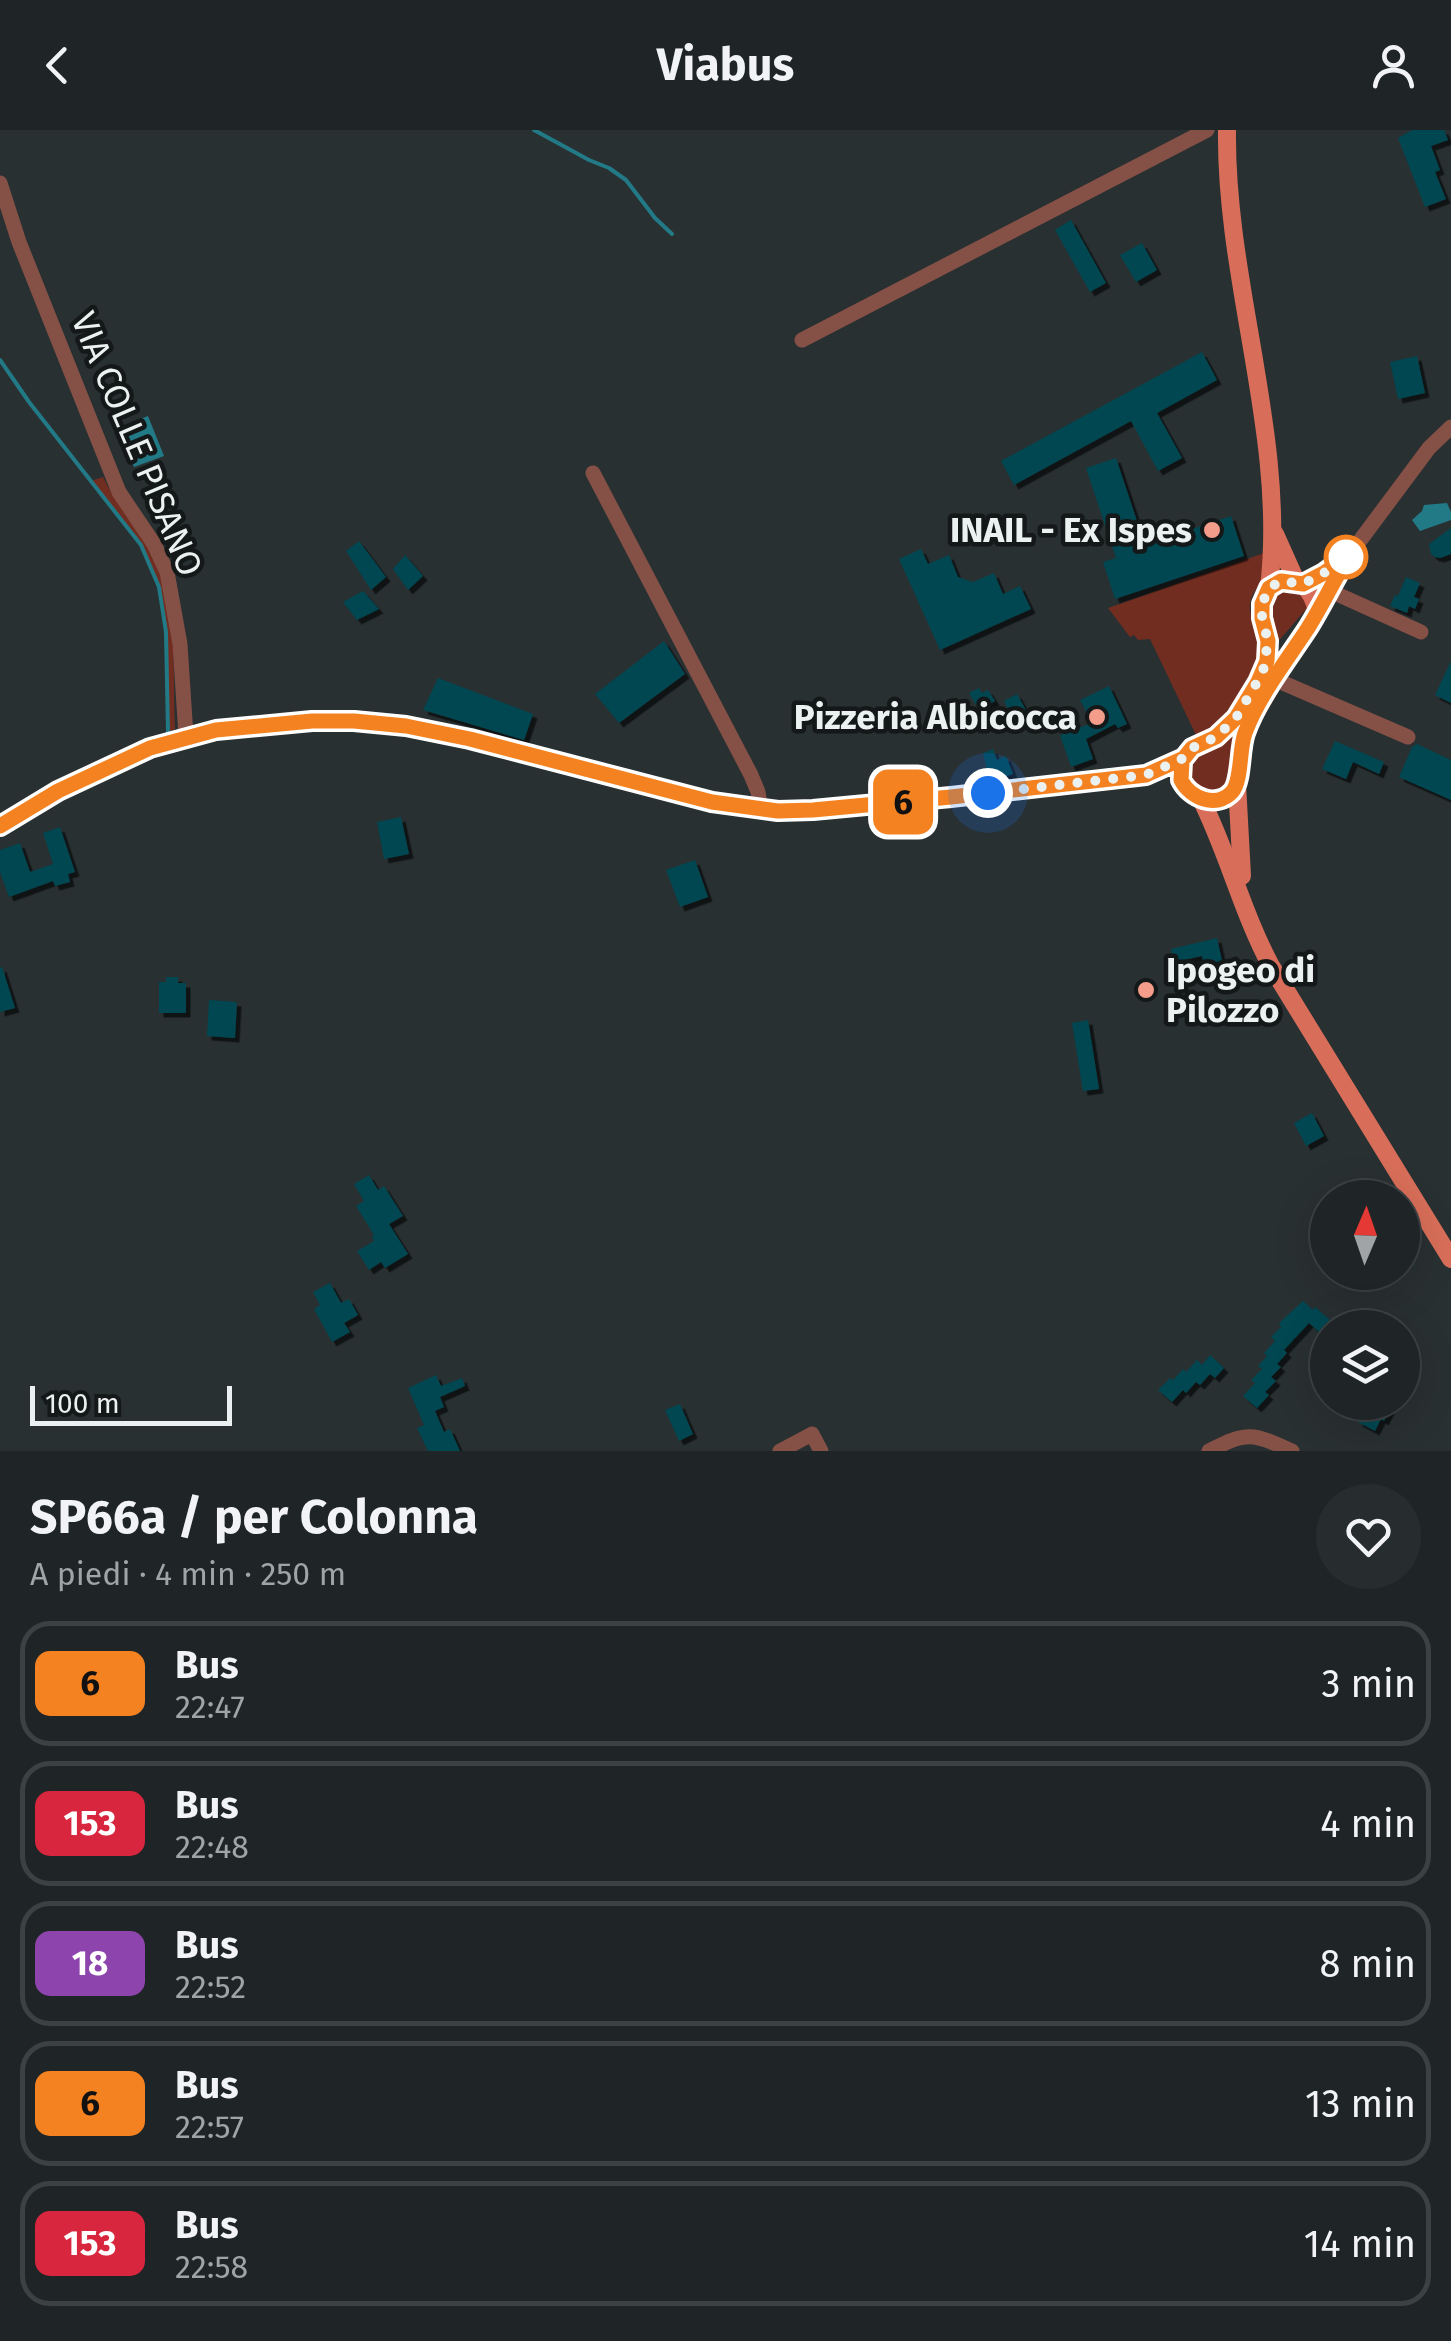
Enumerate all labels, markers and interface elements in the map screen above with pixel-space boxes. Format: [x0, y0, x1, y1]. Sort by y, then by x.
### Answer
icon: back [30, 38, 85, 93]
text: Viabus [657, 38, 794, 92]
icon: person [1366, 38, 1421, 93]
street label: VIA COLLE PISANO [62, 306, 212, 582]
place label: INAIL - Ex Ispes [950, 509, 1192, 551]
marker: INAIL - Ex Ispes [1201, 519, 1223, 541]
unlabelled marker [1325, 536, 1367, 578]
place label: Pizzeria Albicocca [794, 696, 1077, 738]
marker: Pizzeria Albicocca [1086, 706, 1108, 728]
your location [963, 768, 1013, 818]
line badge: 6 [870, 770, 936, 834]
text: 6 [893, 781, 913, 823]
place label: Ipogeo di Pilozzo [1166, 949, 1315, 1031]
marker: Ipogeo di Pilozzo [1135, 979, 1157, 1001]
north arrow [1310, 1180, 1420, 1290]
map controls [1310, 1180, 1420, 1420]
button: layers [1310, 1310, 1420, 1420]
scale bar [30, 1381, 232, 1426]
text: 100 m [45, 1387, 120, 1420]
button: heart [1316, 1484, 1421, 1589]
text: SP66a / per Colonna [30, 1488, 478, 1546]
text: A piedi · 4 min · 250 m [30, 1555, 346, 1593]
text: Bus [175, 1642, 239, 1688]
text: 3 min [1321, 1661, 1416, 1707]
text: 6 [80, 1662, 100, 1704]
text: 22:47 [175, 1688, 245, 1726]
text: Bus [175, 1782, 239, 1828]
text: 4 min [1320, 1801, 1416, 1847]
text: 153 [64, 1802, 116, 1844]
text: 22:48 [175, 1828, 249, 1866]
text: Bus [175, 1922, 239, 1968]
text: 8 min [1319, 1941, 1416, 1987]
text: 18 [72, 1942, 108, 1984]
text: 22:52 [175, 1968, 246, 2006]
text: Bus [175, 2062, 239, 2108]
text: 13 min [1305, 2081, 1416, 2127]
text: 6 [80, 2082, 100, 2124]
text: 22:57 [175, 2108, 244, 2146]
text: Bus [175, 2202, 239, 2248]
text: 14 min [1304, 2221, 1416, 2267]
text: 153 [64, 2222, 116, 2264]
text: 22:58 [175, 2248, 248, 2286]

